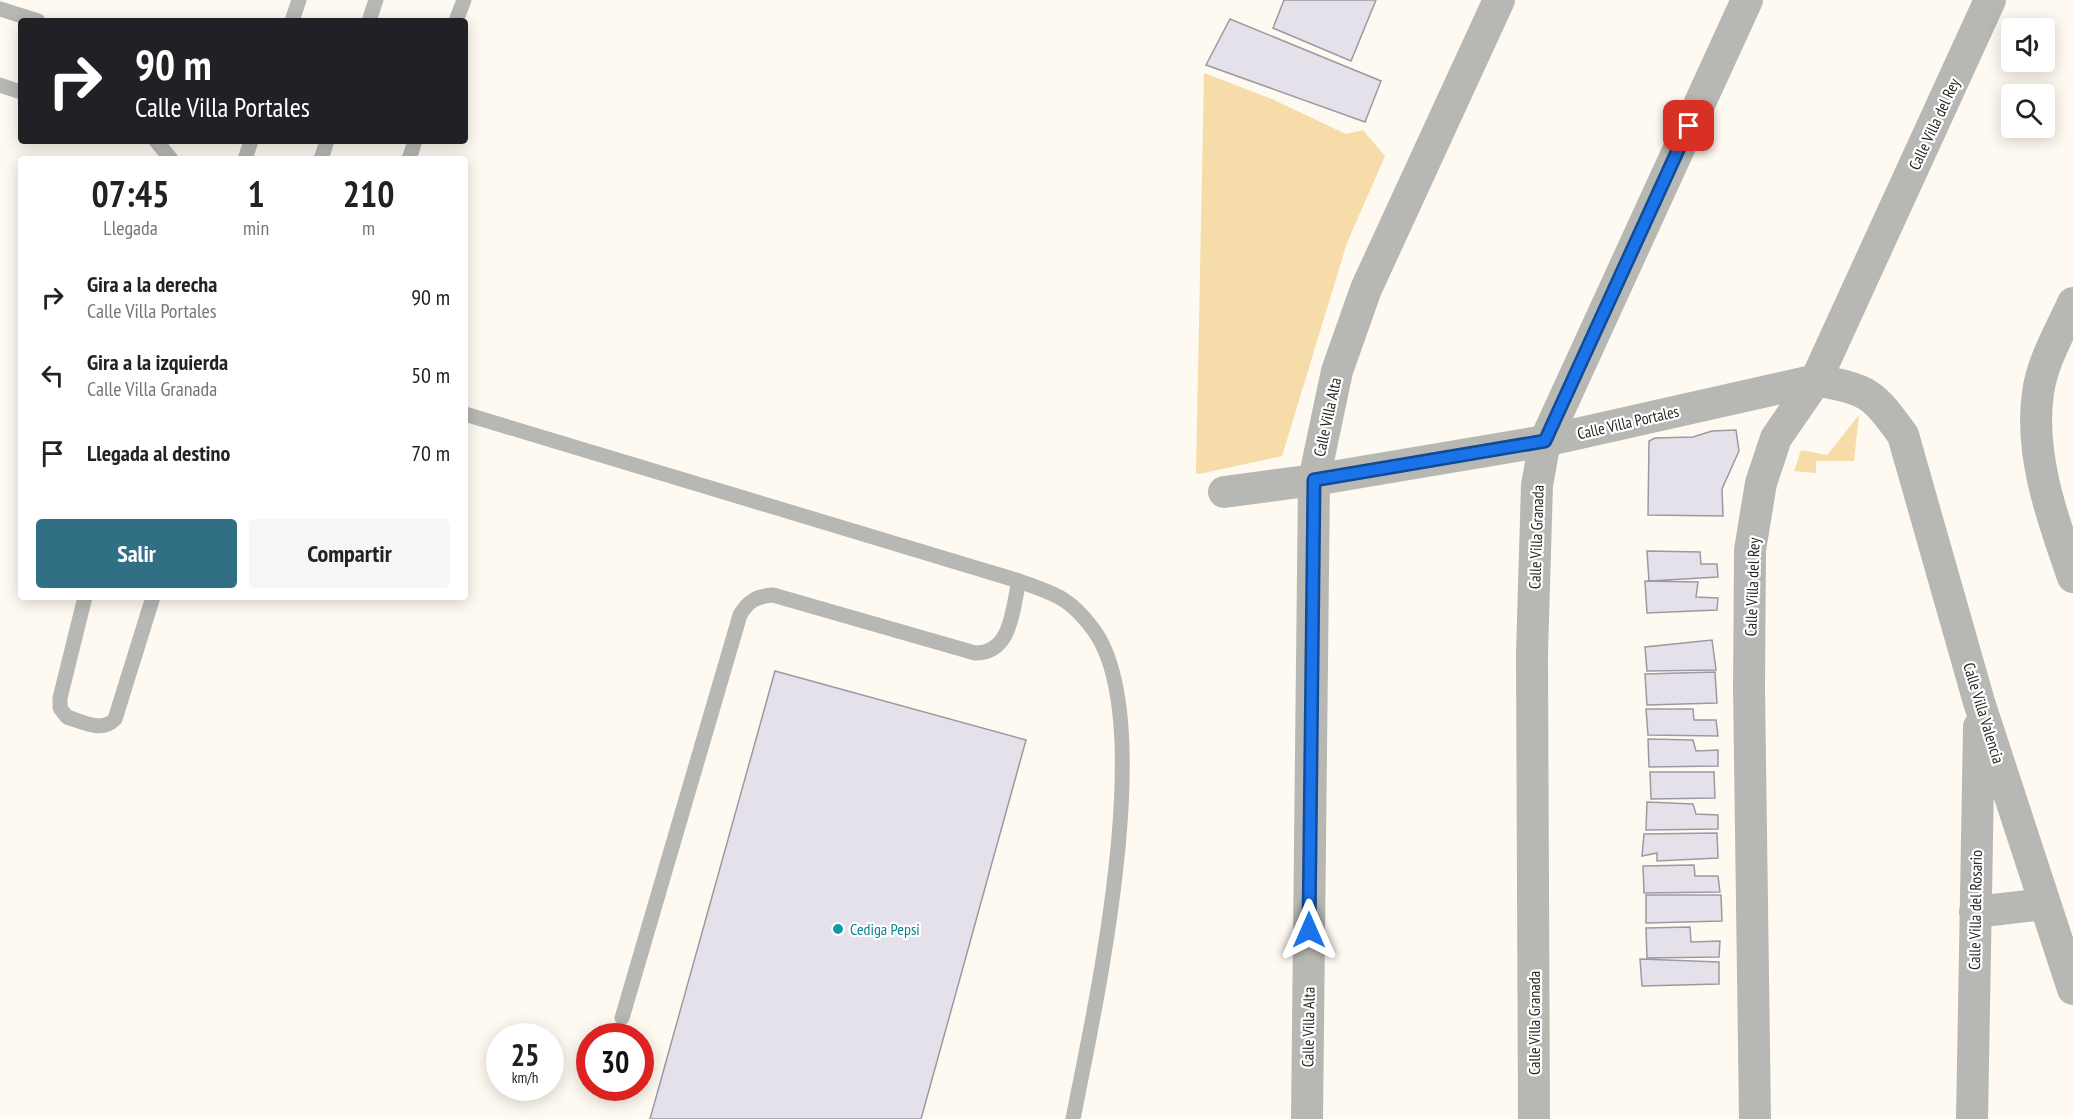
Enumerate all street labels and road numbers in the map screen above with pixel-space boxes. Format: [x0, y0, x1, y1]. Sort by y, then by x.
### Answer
street label: Calle Villa del Rey [1904, 75, 1964, 173]
street label: Calle Villa Alta [1309, 376, 1345, 458]
street label: Calle Villa Portales [1575, 401, 1681, 443]
street label: Calle Villa Granada [1524, 485, 1548, 589]
street label: Calle Villa del Rey [1740, 537, 1764, 637]
street label: Calle Villa Valencia [1959, 660, 2009, 766]
street label: Calle Villa del Rosario [1964, 850, 1986, 970]
street label: Calle Villa Granada [1524, 971, 1544, 1075]
street label: Calle Villa Alta [1297, 987, 1319, 1067]

